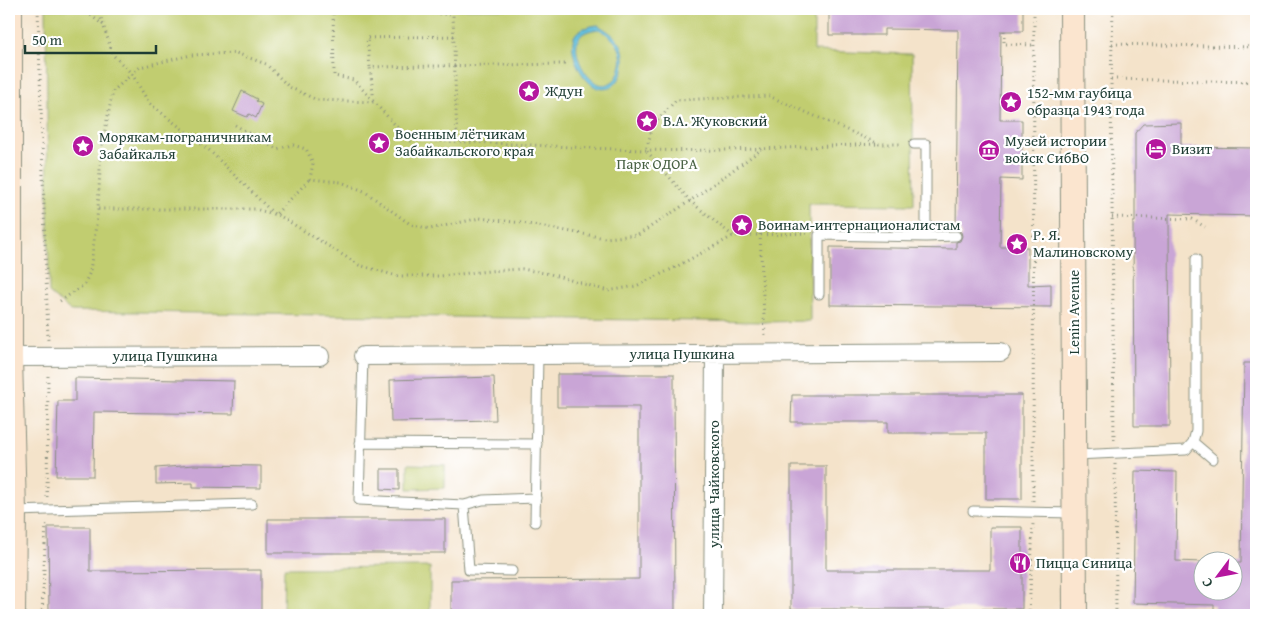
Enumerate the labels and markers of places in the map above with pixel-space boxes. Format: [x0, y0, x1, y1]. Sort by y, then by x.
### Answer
place icon: Ждун [517, 79, 541, 103]
place label: Ждун [544, 80, 583, 101]
place label: 152-мм гаубица образца 1943 года [1027, 82, 1145, 120]
place icon: 152-мм гаубица образца 1943 года [999, 90, 1023, 114]
place icon: В.А. Жуковский [635, 109, 659, 133]
place label: В.А. Жуковский [663, 110, 767, 131]
place label: Военным лётчикам Забайкальского края [395, 123, 535, 161]
place label: Морякам-пограничникам Забайкалья [99, 126, 272, 164]
place label: Музей истории войск СибВО [1005, 130, 1107, 168]
place icon: Военным лётчикам Забайкальского края [367, 131, 391, 155]
place icon: Морякам-пограничникам Забайкалья [71, 134, 95, 158]
hotel icon: Визит [1144, 137, 1168, 161]
museum icon: Музей истории войск СибВО [977, 138, 1001, 162]
place label: Визит [1172, 138, 1213, 159]
place icon: Воинам-интернационалистам [730, 213, 754, 237]
place label: Воинам-интернационалистам [758, 214, 961, 235]
place label: Р. Я. Малиновскому [1033, 224, 1134, 262]
place icon: Р. Я. Малиновскому [1005, 232, 1029, 256]
restaurant icon: Пицца Синица [1008, 551, 1032, 575]
place label: Пицца Синица [1036, 552, 1133, 573]

